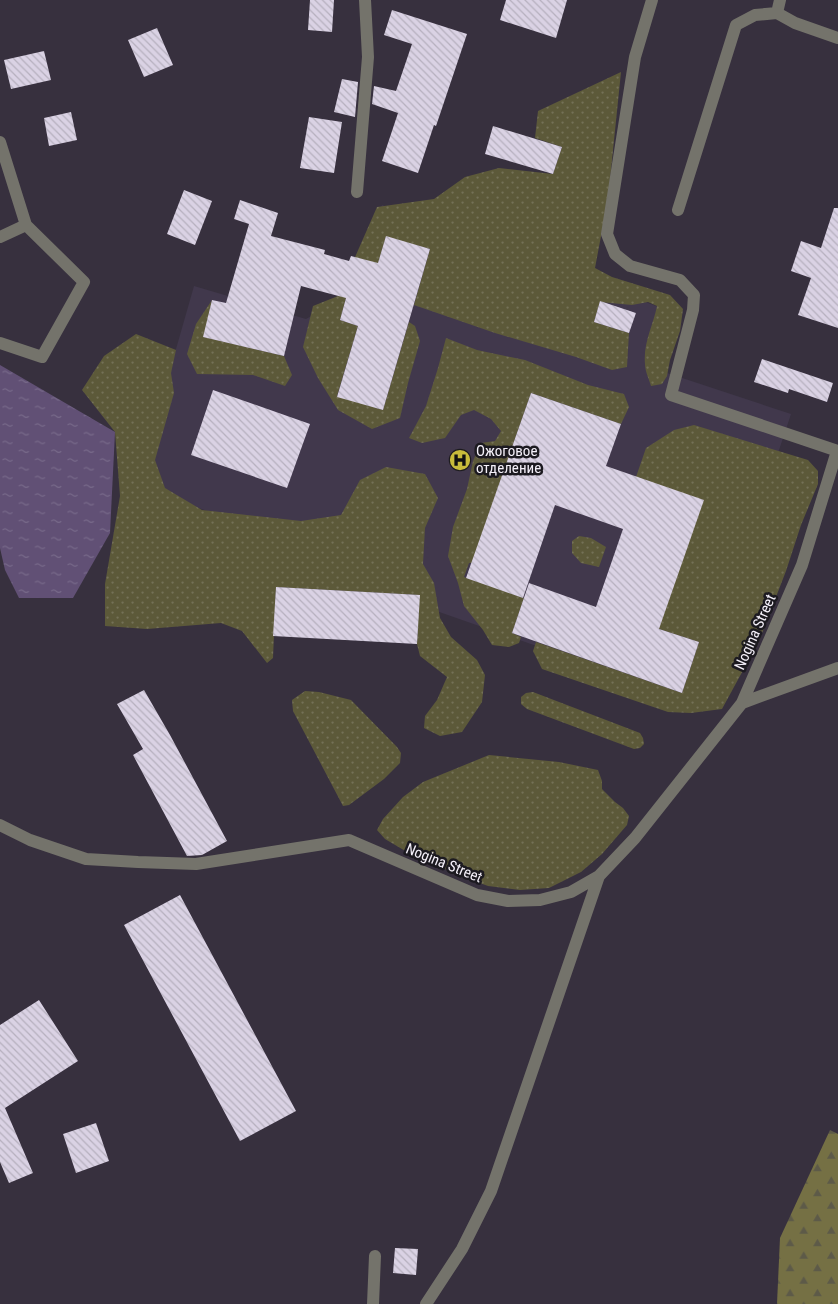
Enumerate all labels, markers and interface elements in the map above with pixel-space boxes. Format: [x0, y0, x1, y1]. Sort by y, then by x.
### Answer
place label: Ожоговое отделение [476, 442, 541, 477]
hospital icon: Ожоговое отделение [448, 448, 472, 472]
street label: Nogina Street [730, 591, 780, 673]
street label: Nogina Street [403, 840, 485, 886]

